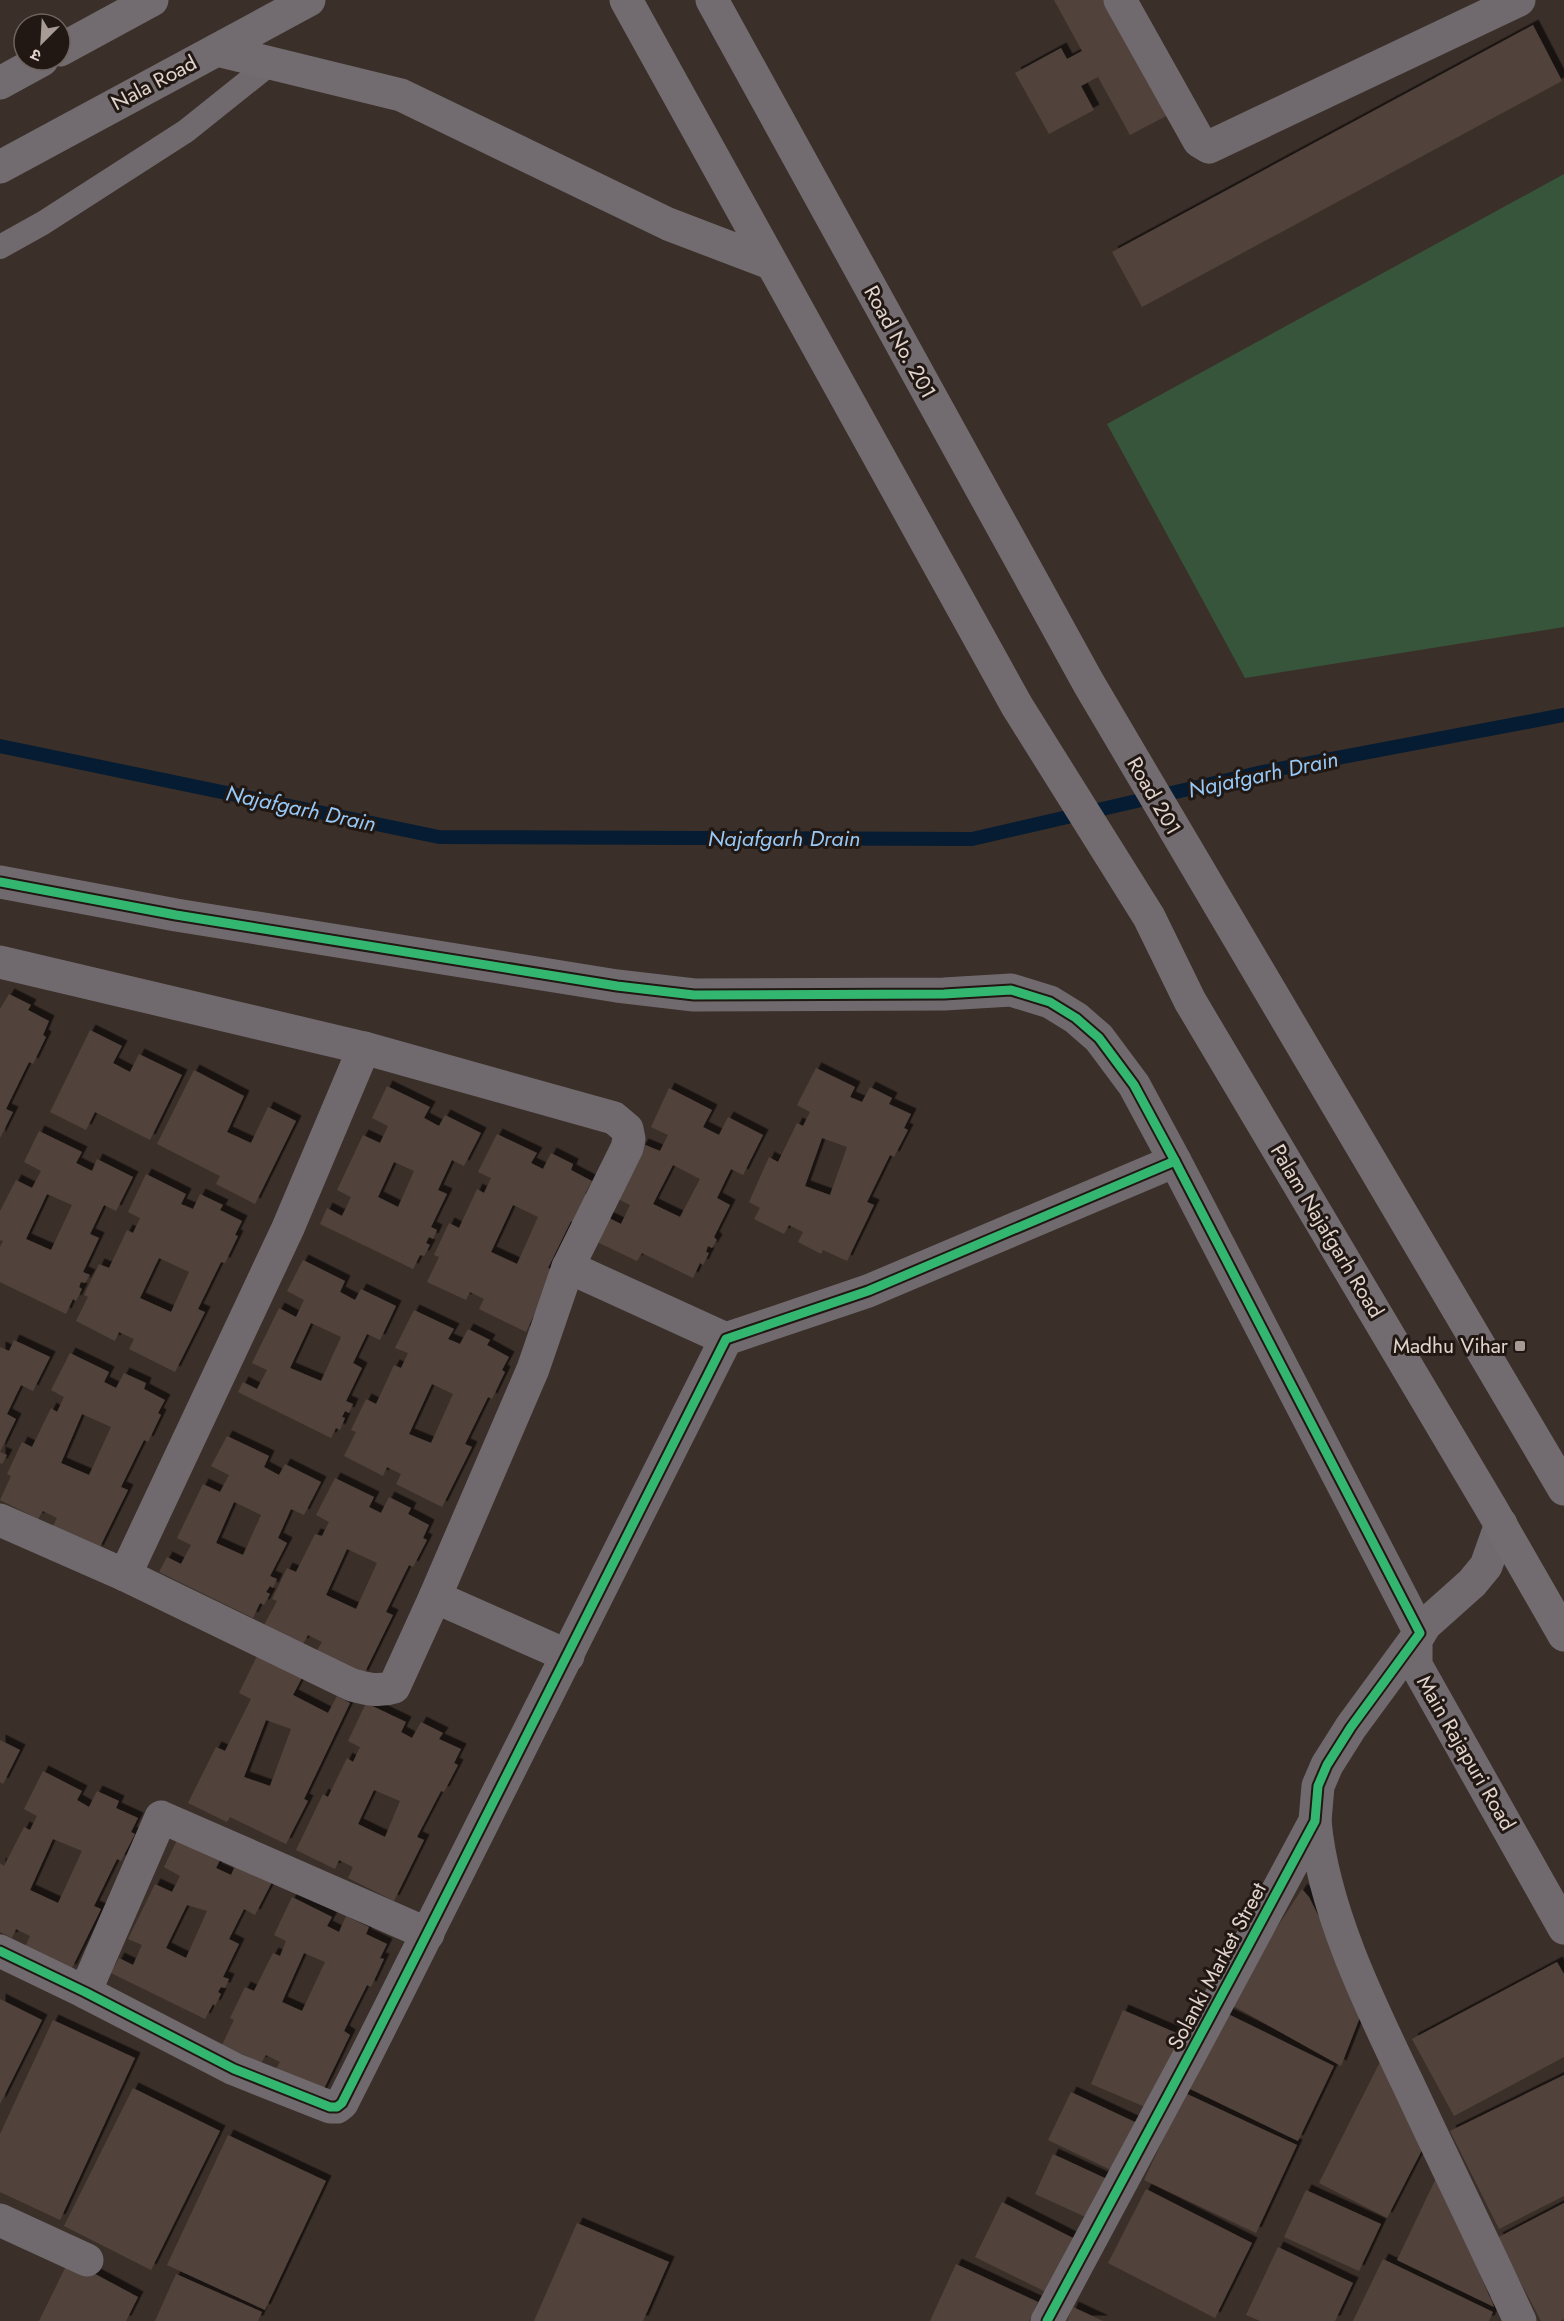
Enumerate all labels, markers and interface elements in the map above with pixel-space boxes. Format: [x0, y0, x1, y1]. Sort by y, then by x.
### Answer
north arrow [12, 12, 72, 72]
text: उ [27, 43, 45, 68]
street label: Nala Road [106, 48, 202, 118]
street label: Road No. 201 [857, 280, 943, 404]
water label: Najafgarh Drain [1185, 742, 1341, 806]
street label: Road 201 [1120, 751, 1188, 841]
water label: Najafgarh Drain [223, 776, 379, 840]
water label: Najafgarh Drain [708, 822, 860, 854]
street label: Palam Najafgarh Road [1263, 1138, 1391, 1324]
place label: Madhu Vihar [1393, 1331, 1509, 1361]
marker: Madhu Vihar [1513, 1339, 1527, 1353]
street label: Main Rajapuri Road [1409, 1670, 1523, 1836]
street label: Solanki Market Street [1160, 1877, 1274, 2055]

